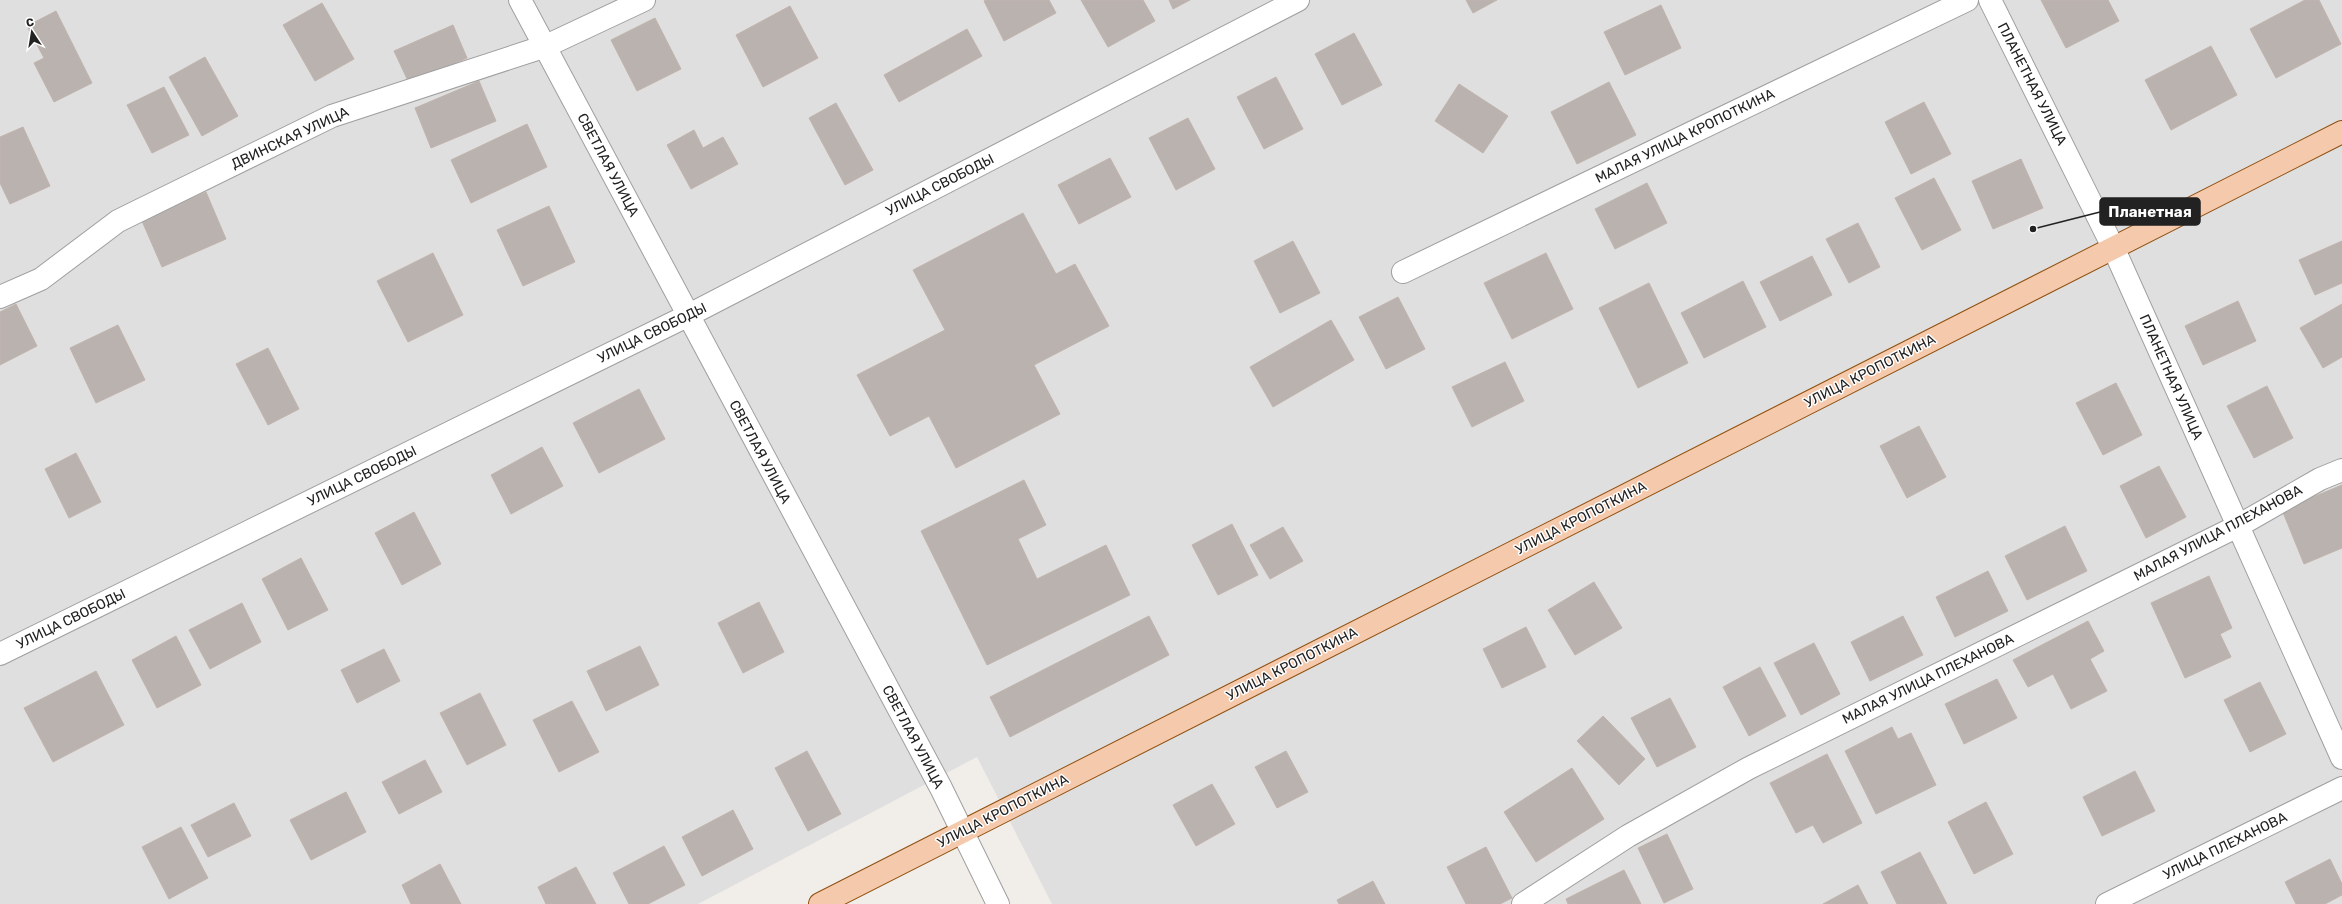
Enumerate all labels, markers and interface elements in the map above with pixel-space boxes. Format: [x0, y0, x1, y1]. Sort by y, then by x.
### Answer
north arrow [12, 12, 52, 52]
text: С [25, 15, 35, 30]
street label: ПЛАНЕТНАЯ УЛИЦА [1994, 20, 2071, 149]
street label: МАЛАЯ УЛИЦА КРОПОТКИНА [1593, 85, 1778, 187]
street label: ДВИНСКАЯ УЛИЦА [229, 103, 352, 173]
street label: СВЕТЛАЯ УЛИЦА [574, 110, 643, 220]
street label: УЛИЦА СВОБОДЫ [883, 150, 997, 220]
callout: Планетная [2100, 198, 2200, 225]
text: Планетная [2108, 203, 2192, 221]
street label: УЛИЦА СВОБОДЫ [595, 299, 709, 367]
street label: ПЛАНЕТНАЯ УЛИЦА [2136, 312, 2207, 443]
street label: УЛИЦА КРОПОТКИНА [1802, 330, 1939, 411]
street label: СВЕТЛАЯ УЛИЦА [726, 397, 795, 507]
street label: УЛИЦА СВОБОДЫ [305, 442, 419, 510]
street label: УЛИЦА КРОПОТКИНА [1513, 477, 1650, 558]
street label: МАЛАЯ УЛИЦА ПЛЕХАНОВА [2131, 481, 2306, 585]
street label: УЛИЦА СВОБОДЫ [14, 585, 128, 653]
street label: УЛИЦА КРОПОТКИНА [1224, 623, 1361, 704]
street label: МАЛАЯ УЛИЦА ПЛЕХАНОВА [1840, 630, 2017, 728]
street label: СВЕТЛАЯ УЛИЦА [879, 682, 948, 792]
street label: УЛИЦА КРОПОТКИНА [935, 770, 1072, 851]
street label: УЛИЦА ПЛЕХАНОВА [2160, 808, 2290, 883]

